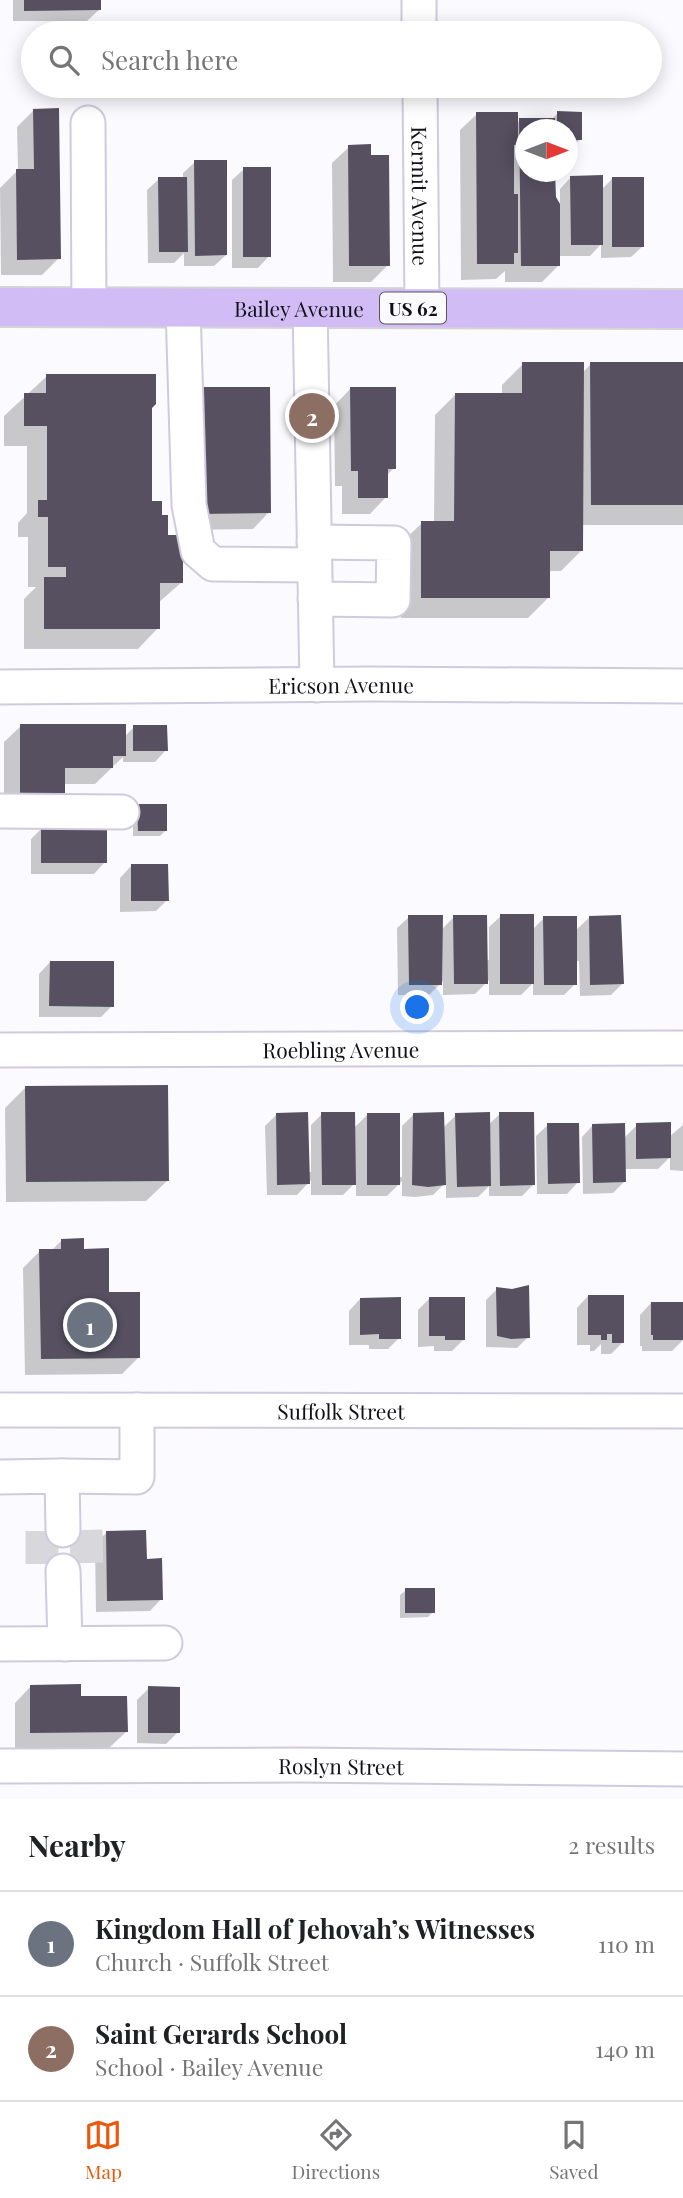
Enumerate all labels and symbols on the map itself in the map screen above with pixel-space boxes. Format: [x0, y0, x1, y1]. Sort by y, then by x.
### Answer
north arrow [515, 119, 578, 182]
street label: Kermit Avenue [406, 126, 436, 266]
road number: US 62 [380, 292, 446, 324]
street label: Bailey Avenue [234, 294, 364, 322]
pin: 2 [289, 390, 335, 442]
street label: Ericson Avenue [268, 670, 414, 699]
your location [400, 990, 434, 1024]
street label: Roebling Avenue [263, 1035, 419, 1063]
pin: 1 [67, 1299, 113, 1351]
street label: Suffolk Street [277, 1396, 405, 1425]
street label: Roslyn Street [278, 1751, 404, 1780]

